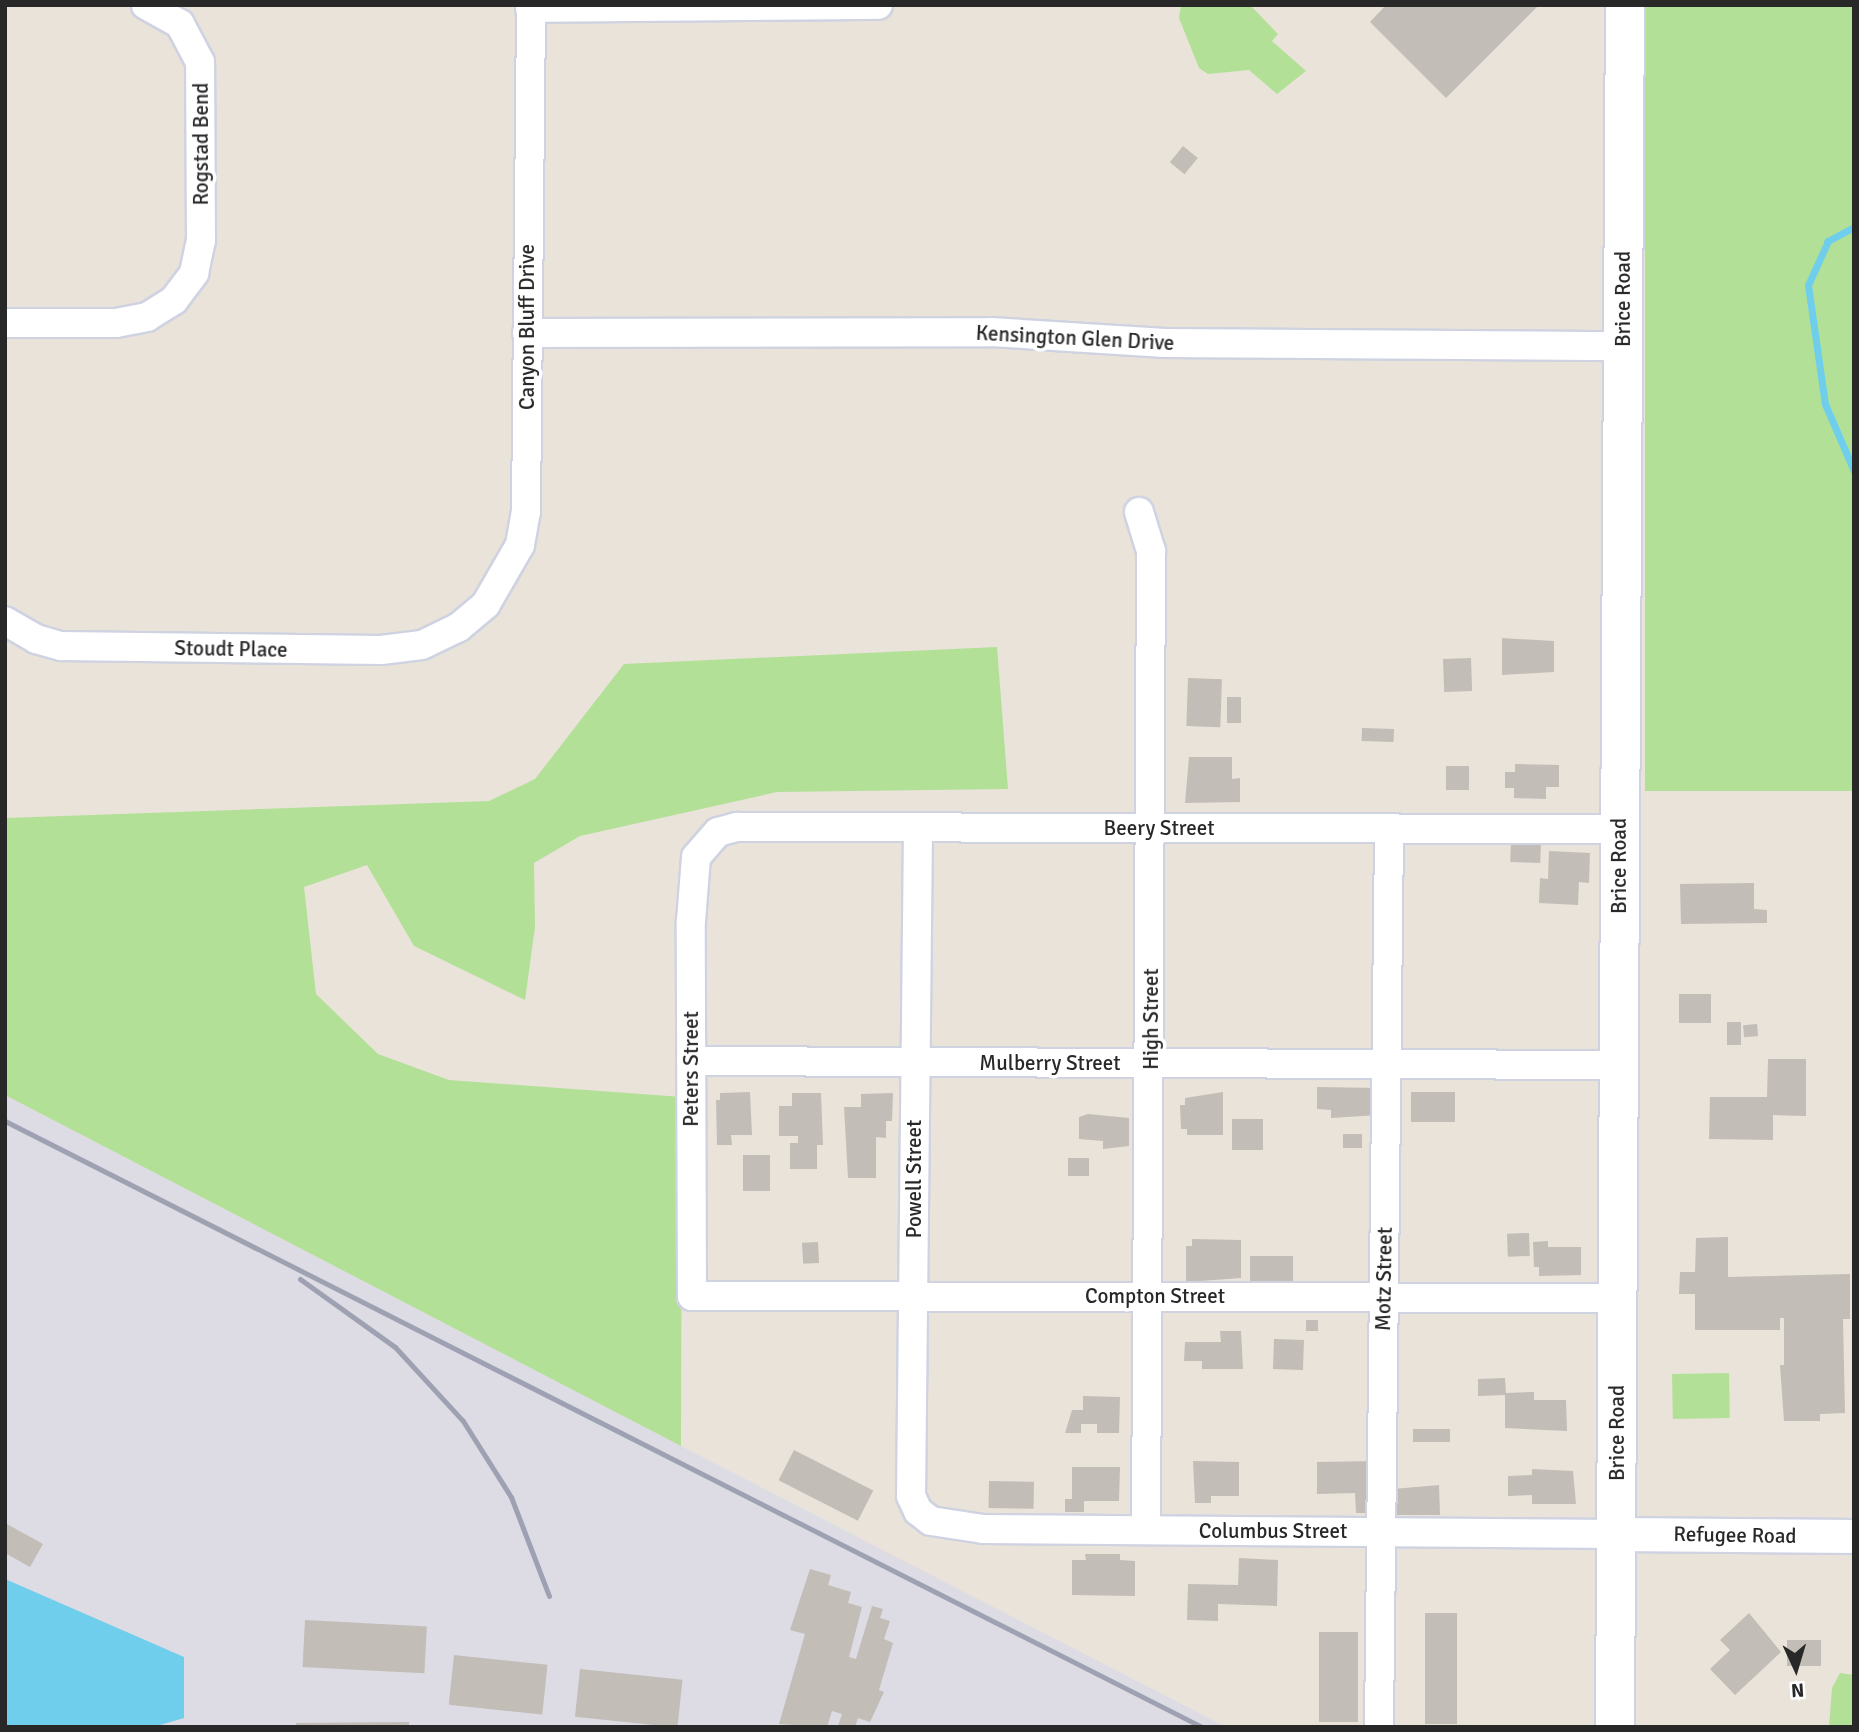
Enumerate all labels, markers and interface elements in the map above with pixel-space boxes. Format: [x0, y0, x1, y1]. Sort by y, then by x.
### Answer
street label: Rogstad Bend [188, 83, 214, 205]
street label: Canyon Bluff Drive [514, 244, 540, 410]
street label: Brice Road [1610, 251, 1636, 347]
street label: Kensington Glen Drive [975, 320, 1175, 356]
street label: Stoudt Place [174, 635, 288, 663]
street label: Beery Street [1103, 815, 1215, 841]
street label: Brice Road [1606, 818, 1632, 914]
street label: High Street [1138, 968, 1164, 1070]
street label: Peters Street [678, 1011, 704, 1127]
street label: Mulberry Street [979, 1050, 1121, 1076]
street label: Powell Street [901, 1120, 927, 1238]
street label: Motz Street [1370, 1227, 1398, 1331]
street label: Compton Street [1085, 1283, 1225, 1309]
street label: Brice Road [1604, 1385, 1630, 1481]
street label: Columbus Street [1199, 1518, 1347, 1544]
street label: Refugee Road [1673, 1521, 1797, 1549]
north arrow [1761, 1634, 1831, 1704]
text: N [1790, 1678, 1805, 1702]

